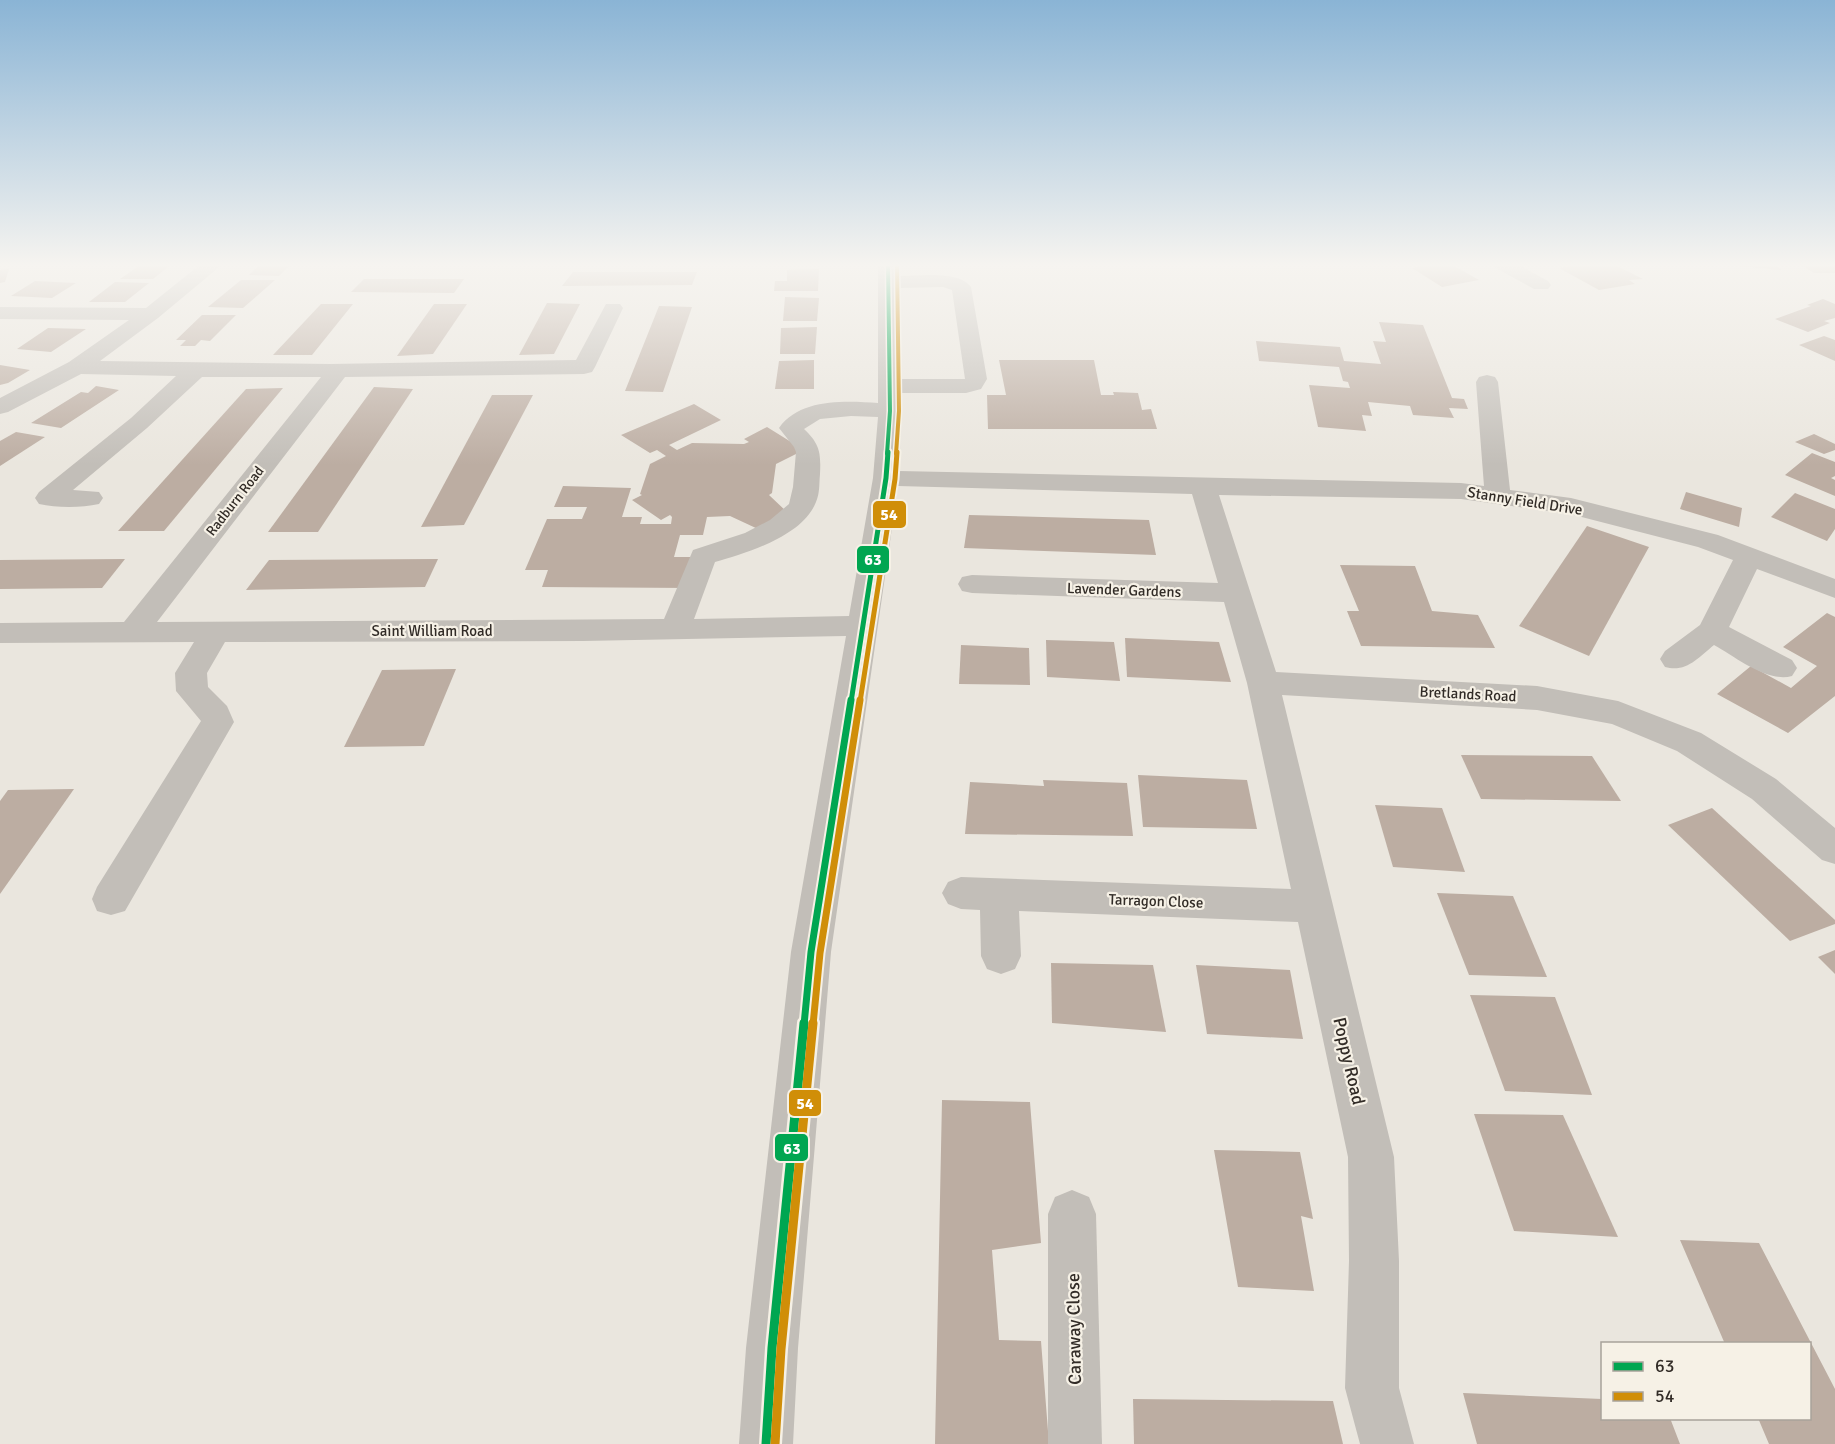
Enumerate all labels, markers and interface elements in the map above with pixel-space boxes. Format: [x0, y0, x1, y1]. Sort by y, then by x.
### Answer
street label: Radburn Road [203, 463, 267, 539]
street label: Stanny Field Drive [1466, 483, 1584, 519]
line badge: 54 [872, 500, 907, 529]
text: 54 [880, 505, 898, 525]
line badge: 63 [856, 545, 890, 574]
text: 63 [864, 550, 882, 570]
street label: Lavender Gardens [1066, 579, 1182, 601]
street label: Saint William Road [371, 622, 493, 640]
street label: Bretlands Road [1419, 682, 1517, 706]
street label: Tarragon Close [1108, 890, 1204, 912]
street label: Poppy Road [1328, 1015, 1370, 1107]
line badge: 54 [788, 1089, 822, 1117]
text: 54 [796, 1094, 814, 1114]
line badge: 63 [774, 1133, 809, 1162]
text: 63 [783, 1139, 801, 1159]
street label: Caraway Close [1062, 1273, 1086, 1385]
legend [1601, 1342, 1811, 1420]
text: 63 [1655, 1355, 1674, 1377]
text: 54 [1655, 1385, 1675, 1407]

